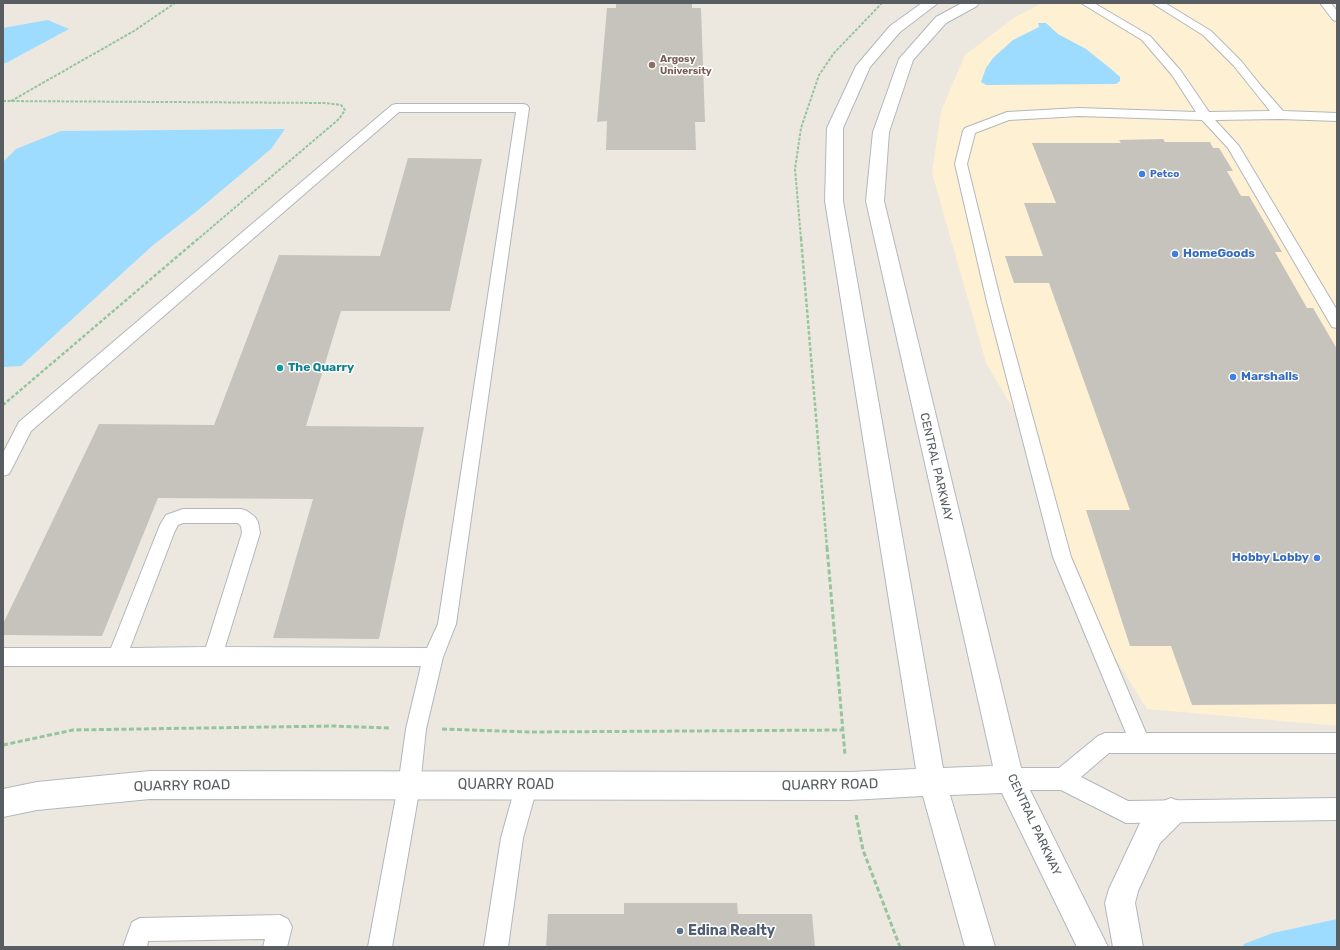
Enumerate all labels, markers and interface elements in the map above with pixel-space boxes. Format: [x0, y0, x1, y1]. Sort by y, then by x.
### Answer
place label: Argosy University [660, 53, 712, 76]
marker: Argosy University [647, 60, 657, 70]
place label: Petco [1150, 168, 1179, 180]
marker: Petco [1137, 169, 1147, 179]
place label: HomeGoods [1183, 247, 1255, 261]
marker: HomeGoods [1170, 249, 1180, 259]
place label: The Quarry [288, 361, 354, 375]
marker: The Quarry [275, 363, 285, 373]
place label: Marshalls [1241, 370, 1298, 384]
marker: Marshalls [1228, 372, 1238, 382]
street label: CENTRAL PARKWAY [917, 411, 955, 523]
place label: Hobby Lobby [1232, 551, 1309, 565]
marker: Hobby Lobby [1312, 553, 1322, 563]
street label: CENTRAL PARKWAY [1004, 772, 1064, 878]
street label: QUARRY ROAD [782, 776, 878, 794]
street label: QUARRY ROAD [134, 777, 230, 795]
street label: QUARRY ROAD [458, 777, 554, 793]
place label: Edina Realty [688, 923, 775, 939]
marker: Edina Realty [675, 926, 685, 936]

